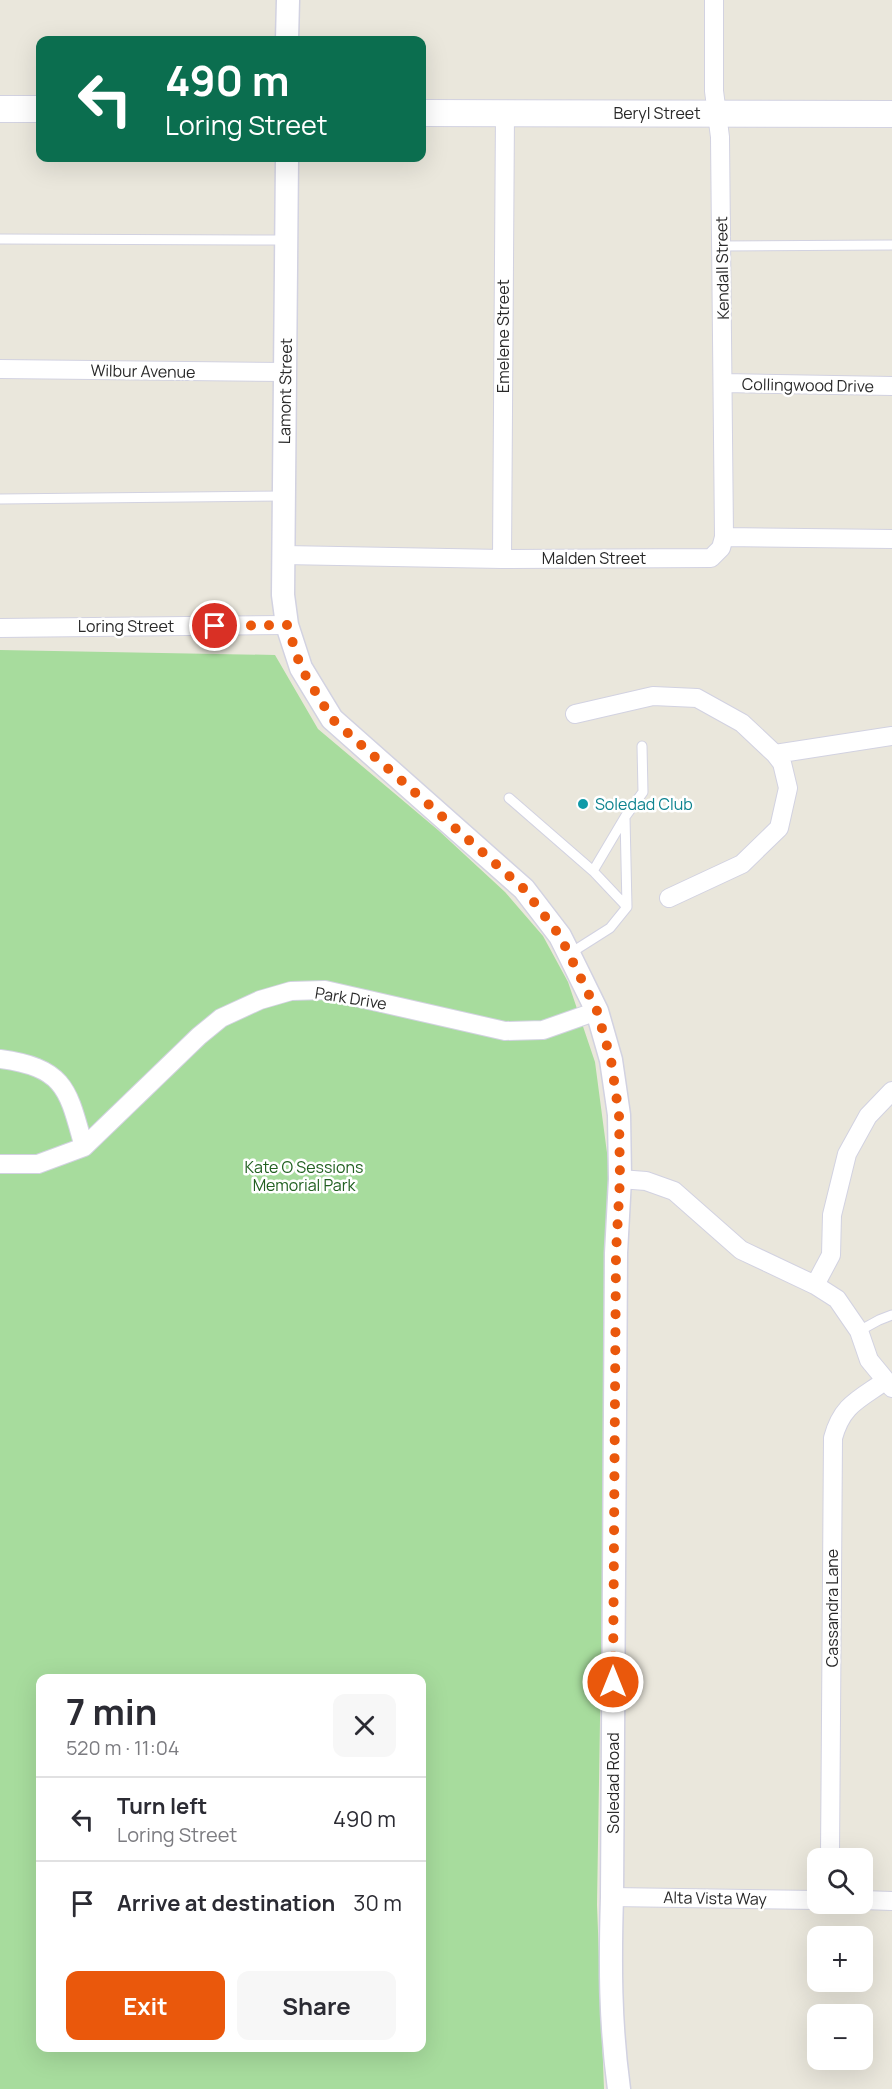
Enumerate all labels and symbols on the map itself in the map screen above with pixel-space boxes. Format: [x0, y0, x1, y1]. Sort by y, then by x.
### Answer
street label: Beryl Street [613, 102, 701, 124]
street label: Kendall Street [710, 216, 734, 320]
street label: Emelene Street [492, 279, 514, 393]
street label: Lamont Street [273, 338, 297, 444]
street label: Wilbur Avenue [90, 359, 196, 383]
street label: Collingwood Drive [742, 373, 874, 397]
street label: Malden Street [542, 547, 646, 569]
pin [189, 600, 240, 651]
street label: Loring Street [78, 615, 174, 637]
place label: Soledad Club [595, 793, 693, 815]
marker: Soledad Club [576, 797, 590, 811]
street label: Park Drive [313, 981, 389, 1015]
park label: Kate O Sessions Memorial Park [245, 1156, 363, 1196]
street label: Cassandra Lane [821, 1549, 843, 1667]
position arrow [581, 1650, 645, 1714]
street label: Soledad Road [602, 1732, 624, 1834]
street label: Alta Vista Way [663, 1886, 767, 1910]

